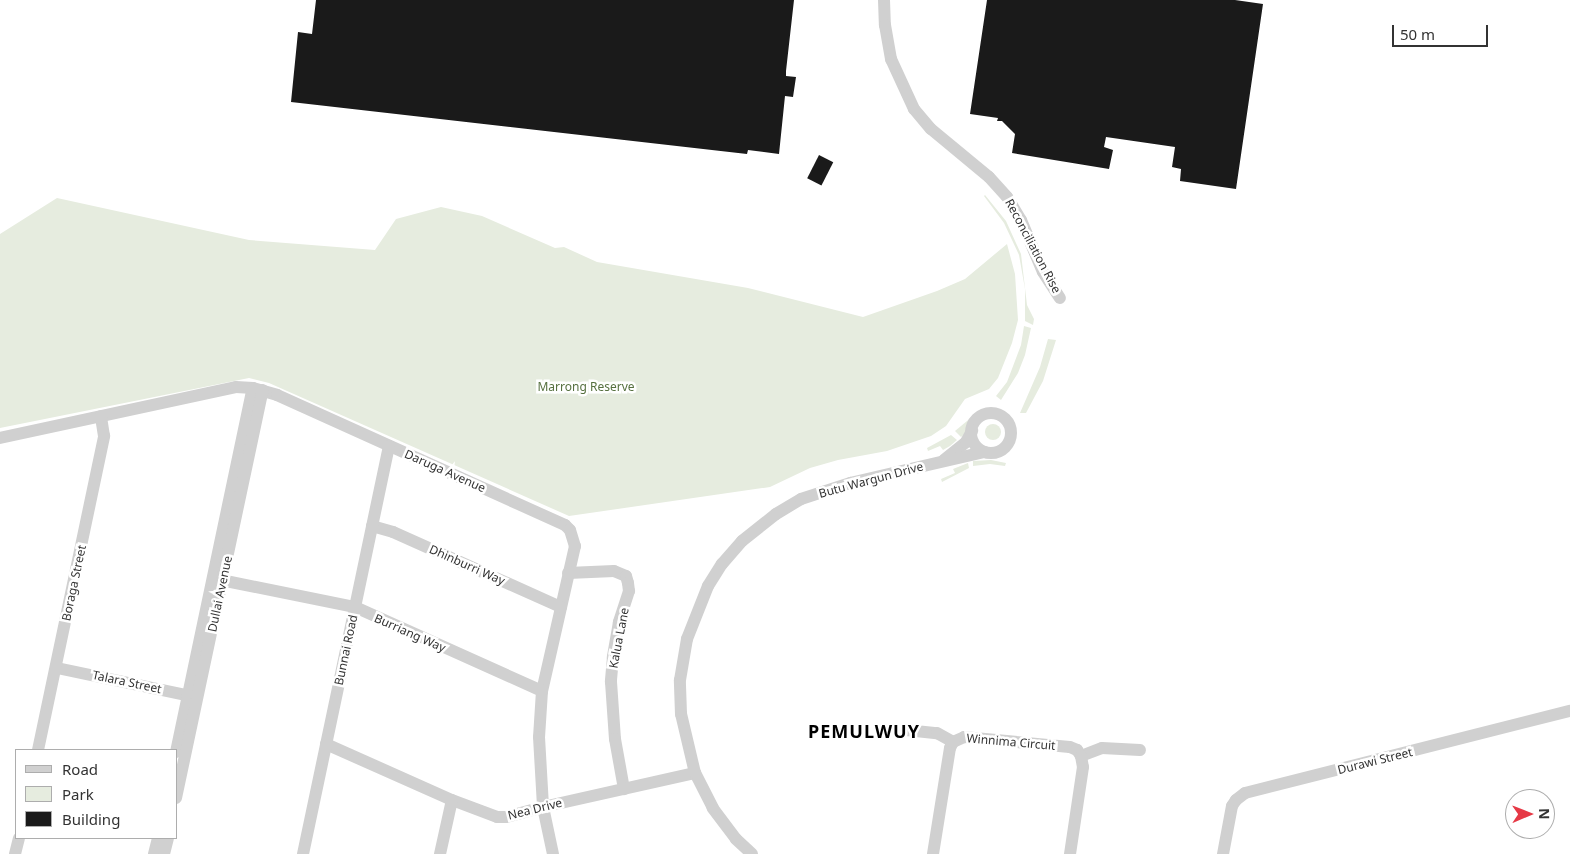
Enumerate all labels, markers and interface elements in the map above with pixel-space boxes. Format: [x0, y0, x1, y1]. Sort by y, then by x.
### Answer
scale bar [1395, 15, 1491, 47]
text: 50 m [1400, 24, 1435, 44]
street label: Reconciliation Rise [1002, 196, 1064, 296]
park label: Marrong Reserve [537, 380, 635, 394]
street label: Daruga Avenue [402, 447, 488, 495]
street label: Butu Wargun Drive [817, 459, 925, 501]
street label: Dhinburri Way [427, 542, 507, 588]
street label: Boraga Street [59, 544, 89, 622]
street label: Dullai Avenue [205, 555, 235, 633]
street label: Kalua Lane [606, 606, 632, 670]
street label: Burriang Way [372, 611, 448, 655]
street label: Bunnai Road [331, 613, 361, 687]
street label: Talara Street [91, 668, 163, 696]
district label: PEMULWUY [807, 720, 921, 742]
street label: Winnima Circuit [966, 731, 1056, 753]
street label: Durawi Street [1336, 745, 1414, 777]
legend [15, 749, 178, 839]
text: Road [62, 759, 98, 779]
text: Park [62, 784, 94, 804]
north arrow [1505, 789, 1555, 839]
street label: Nea Drive [506, 795, 564, 823]
text: N [1535, 808, 1554, 820]
text: Building [62, 809, 120, 829]

